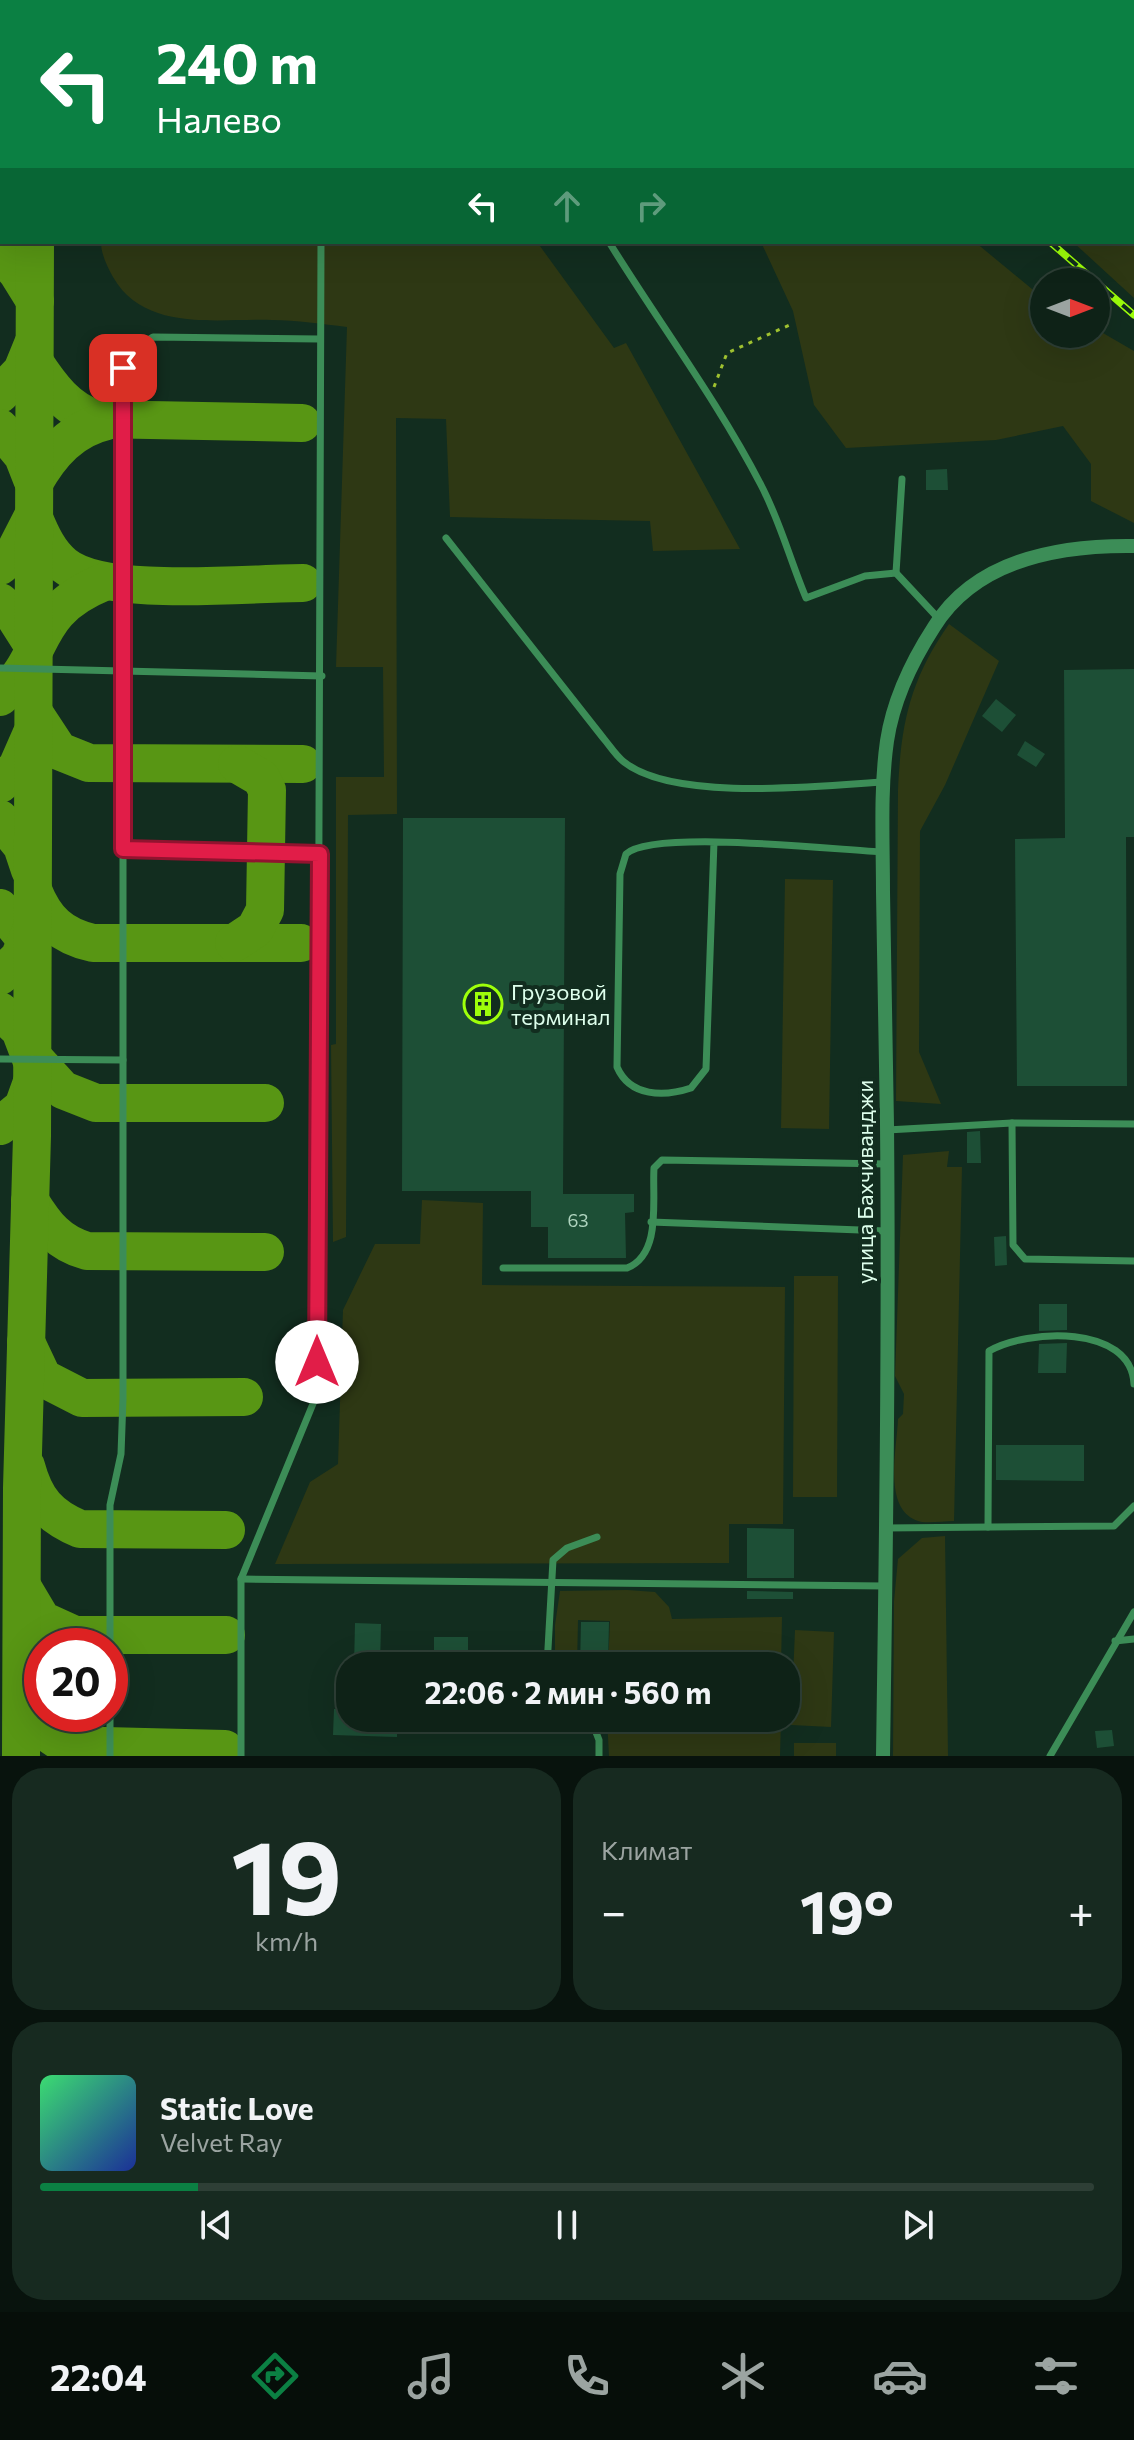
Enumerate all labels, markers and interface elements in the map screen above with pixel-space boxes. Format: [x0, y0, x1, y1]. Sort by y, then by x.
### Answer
text: 240 m [156, 27, 318, 96]
icon: left [24, 32, 128, 136]
text: Налево [156, 96, 282, 140]
icon: left [461, 184, 505, 228]
icon: ahead [545, 184, 589, 228]
icon: right [629, 184, 673, 228]
north arrow [1030, 268, 1110, 348]
map controls [1030, 268, 1110, 348]
pin [89, 334, 157, 402]
icon: arrive [101, 346, 145, 390]
place label: Грузовой терминал [511, 978, 611, 1030]
building icon: Грузовой терминал [462, 983, 504, 1025]
street label: улица Бахчиванджи [851, 1080, 878, 1284]
house number: 63 [567, 1209, 589, 1231]
position arrow [275, 1320, 359, 1404]
speed limit sign: 20 [24, 1628, 128, 1732]
text: 22:06 · 2 мин · 560 m [424, 1673, 712, 1710]
text: 19 [231, 1809, 342, 1936]
text: Климат [601, 1834, 693, 1865]
text: 19° [800, 1873, 894, 1946]
text: − [601, 1883, 626, 1937]
text: + [1068, 1883, 1094, 1937]
text: km/h [255, 1925, 318, 1956]
text: Static Love [160, 2089, 314, 2126]
text: Velvet Ray [160, 2126, 283, 2157]
icon: previous [194, 2203, 238, 2247]
icon: pause [545, 2203, 589, 2247]
icon: next [896, 2203, 940, 2247]
icon: directions [247, 2348, 303, 2404]
icon: music [403, 2348, 459, 2404]
icon: phone [559, 2348, 615, 2404]
icon: climate [715, 2348, 771, 2404]
icon: car [872, 2348, 928, 2404]
icon: filters [1028, 2348, 1084, 2404]
text: 22:04 [50, 2354, 147, 2398]

